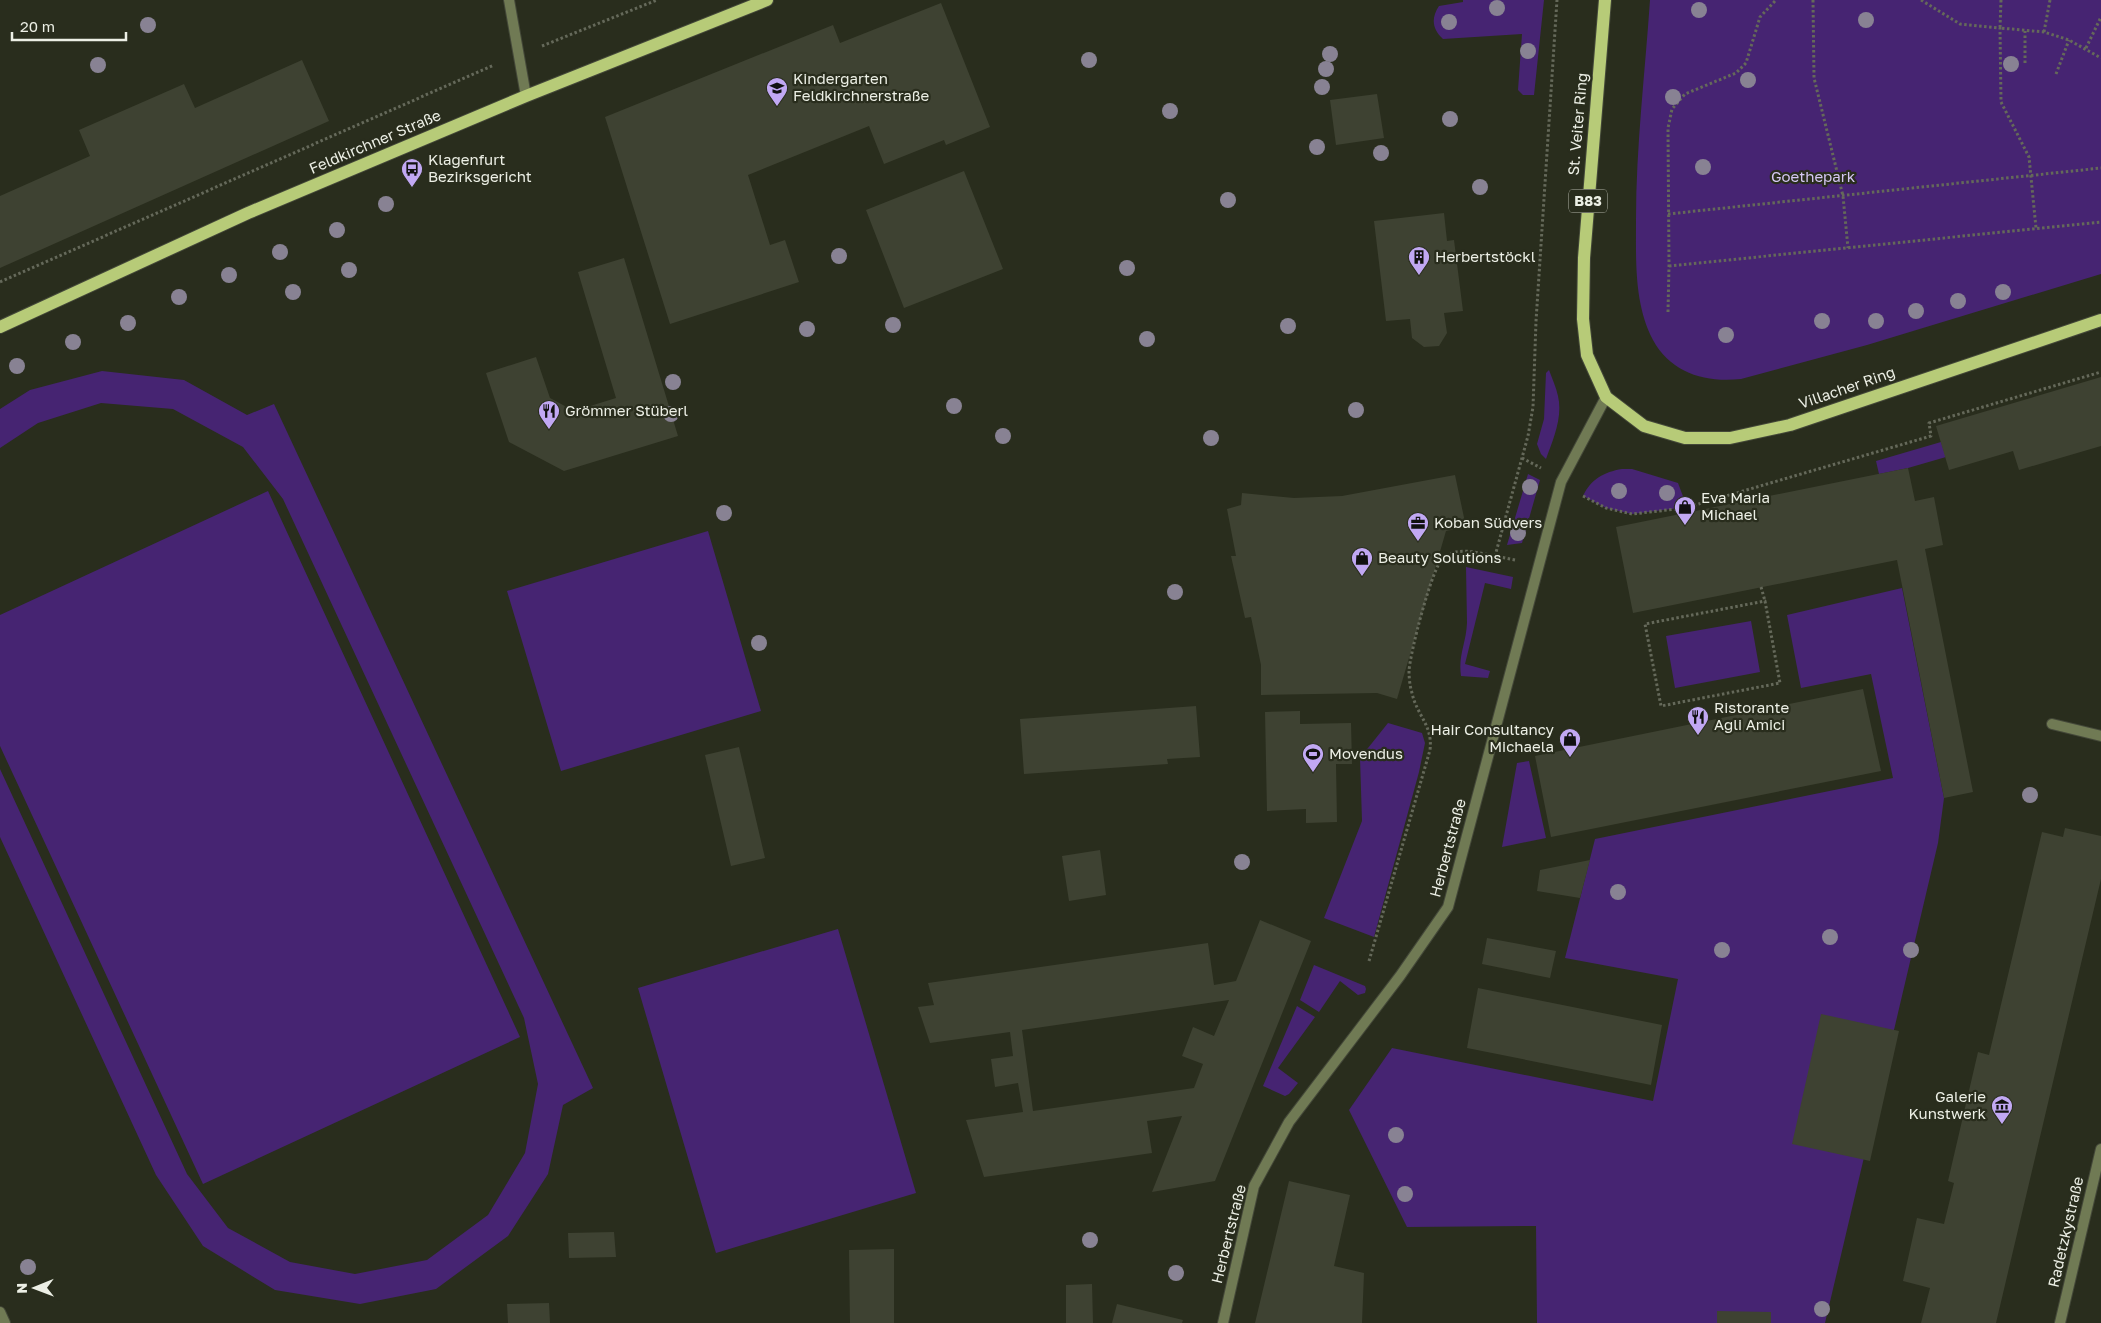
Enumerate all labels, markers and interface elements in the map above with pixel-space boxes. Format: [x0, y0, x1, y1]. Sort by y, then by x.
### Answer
scale bar [12, 10, 126, 42]
text: 20 m [20, 17, 55, 35]
place label: Kindergarten Feldkirchnerstraße [793, 69, 930, 104]
street label: St. Veiter Ring [1564, 72, 1590, 176]
school or university icon: Kindergarten Feldkirchnerstraße [765, 76, 789, 107]
street label: Feldkirchner Straße [306, 105, 443, 177]
place label: Klagenfurt Bezirksgericht [428, 150, 532, 185]
bus stop icon: Klagenfurt Bezirksgericht [400, 157, 424, 188]
park label: Goethepark [1771, 167, 1856, 185]
road number: B83 [1569, 190, 1607, 212]
building icon: Herbertstöckl [1407, 245, 1431, 276]
place label: Herbertstöckl [1435, 247, 1536, 265]
street label: Villacher Ring [1796, 362, 1897, 412]
restaurant icon: Grömmer Stüberl [537, 399, 561, 430]
place label: Grömmer Stüberl [565, 401, 688, 419]
place label: Eva Maria Michael [1701, 488, 1770, 523]
shop icon: Eva Maria Michael [1673, 495, 1697, 526]
office icon: Koban Südvers [1406, 511, 1430, 542]
place label: Koban Südvers [1434, 513, 1542, 531]
shop icon: Beauty Solutions [1350, 546, 1374, 577]
place label: Beauty Solutions [1378, 548, 1501, 566]
place label: Ristorante Agli Amici [1714, 698, 1789, 733]
restaurant icon: Ristorante Agli Amici [1686, 705, 1710, 736]
place label: Hair Consultancy Michaela [1431, 720, 1555, 755]
shop icon: Hair Consultancy Michaela [1558, 727, 1582, 758]
sports icon: Movendus [1301, 742, 1325, 773]
place label: Movendus [1329, 744, 1403, 762]
street label: Herbertstraße [1425, 796, 1469, 899]
place label: Galerie Kunstwerk [1909, 1087, 1987, 1122]
museum icon: Galerie Kunstwerk [1990, 1094, 2014, 1125]
street label: Radetzkystraße [2044, 1174, 2087, 1289]
street label: Herbertstraße [1207, 1182, 1249, 1285]
north arrow [10, 1263, 60, 1313]
text: N [13, 1283, 30, 1294]

